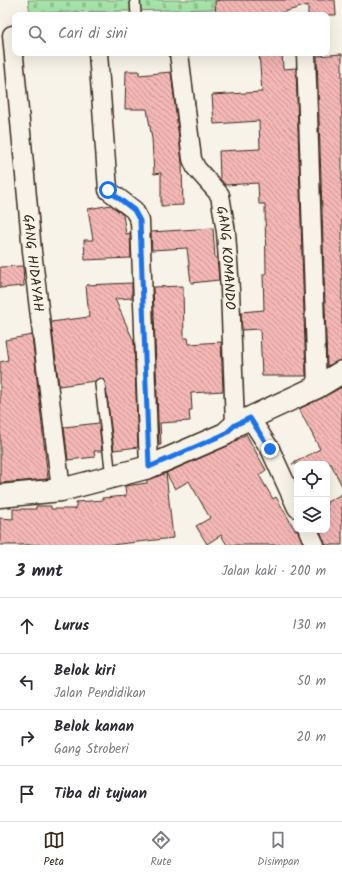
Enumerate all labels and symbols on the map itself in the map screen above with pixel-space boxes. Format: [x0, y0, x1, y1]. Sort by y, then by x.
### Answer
route start [99, 181, 117, 199]
street label: GANG KOMANDO [210, 204, 241, 311]
street label: GANG HIDAYAH [17, 213, 49, 313]
route end [261, 440, 279, 458]

